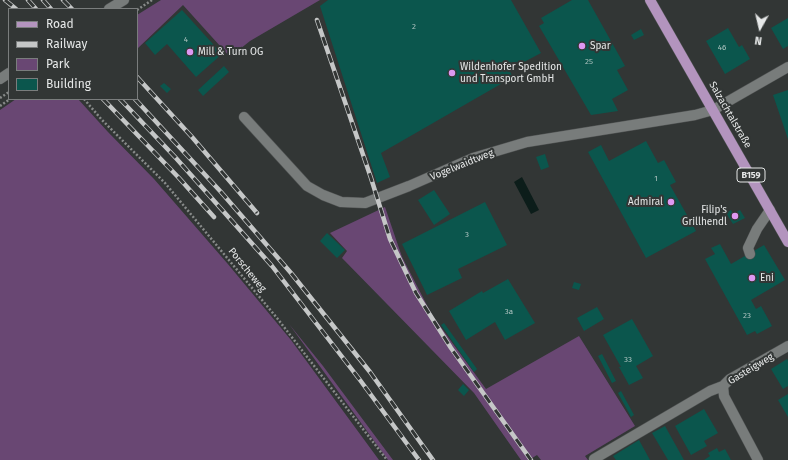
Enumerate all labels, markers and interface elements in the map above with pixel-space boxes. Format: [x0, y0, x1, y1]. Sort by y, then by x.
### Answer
legend [8, 8, 138, 100]
north arrow [740, 8, 780, 48]
text: Road [46, 17, 74, 31]
house number: 2 [412, 22, 416, 32]
text: N [754, 33, 763, 47]
house number: 4 [184, 35, 188, 45]
text: Railway [46, 37, 87, 51]
place label: Spar [590, 40, 611, 52]
marker: Spar [577, 41, 587, 51]
house number: 46 [718, 43, 726, 53]
place label: Mill & Turn OG [198, 46, 263, 58]
marker: Mill & Turn OG [185, 47, 195, 57]
text: Park [46, 57, 70, 71]
house number: 25 [585, 57, 593, 67]
place label: Wildenhofer Spedition und Transport GmbH [460, 61, 562, 84]
marker: Wildenhofer Spedition und Transport GmbH [447, 68, 457, 78]
text: Building [46, 77, 91, 91]
street label: Salzachtalstraße [706, 80, 754, 150]
street label: Vogelwaidtweg [429, 147, 495, 183]
road number: B159 [737, 168, 765, 182]
house number: 1 [654, 174, 658, 184]
place label: Admiral [628, 196, 663, 208]
marker: Admiral [666, 197, 676, 207]
place label: Filip's Grillhendl [682, 204, 727, 228]
marker: Filip's Grillhendl [730, 211, 740, 221]
house number: 3 [465, 230, 469, 240]
street label: Porscheweg [225, 245, 269, 295]
place label: Eni [760, 272, 774, 284]
marker: Eni [747, 273, 757, 283]
house number: 3a [505, 307, 513, 317]
house number: 23 [743, 311, 751, 321]
street label: Gasteigweg [726, 351, 776, 387]
house number: 33 [624, 355, 632, 365]

